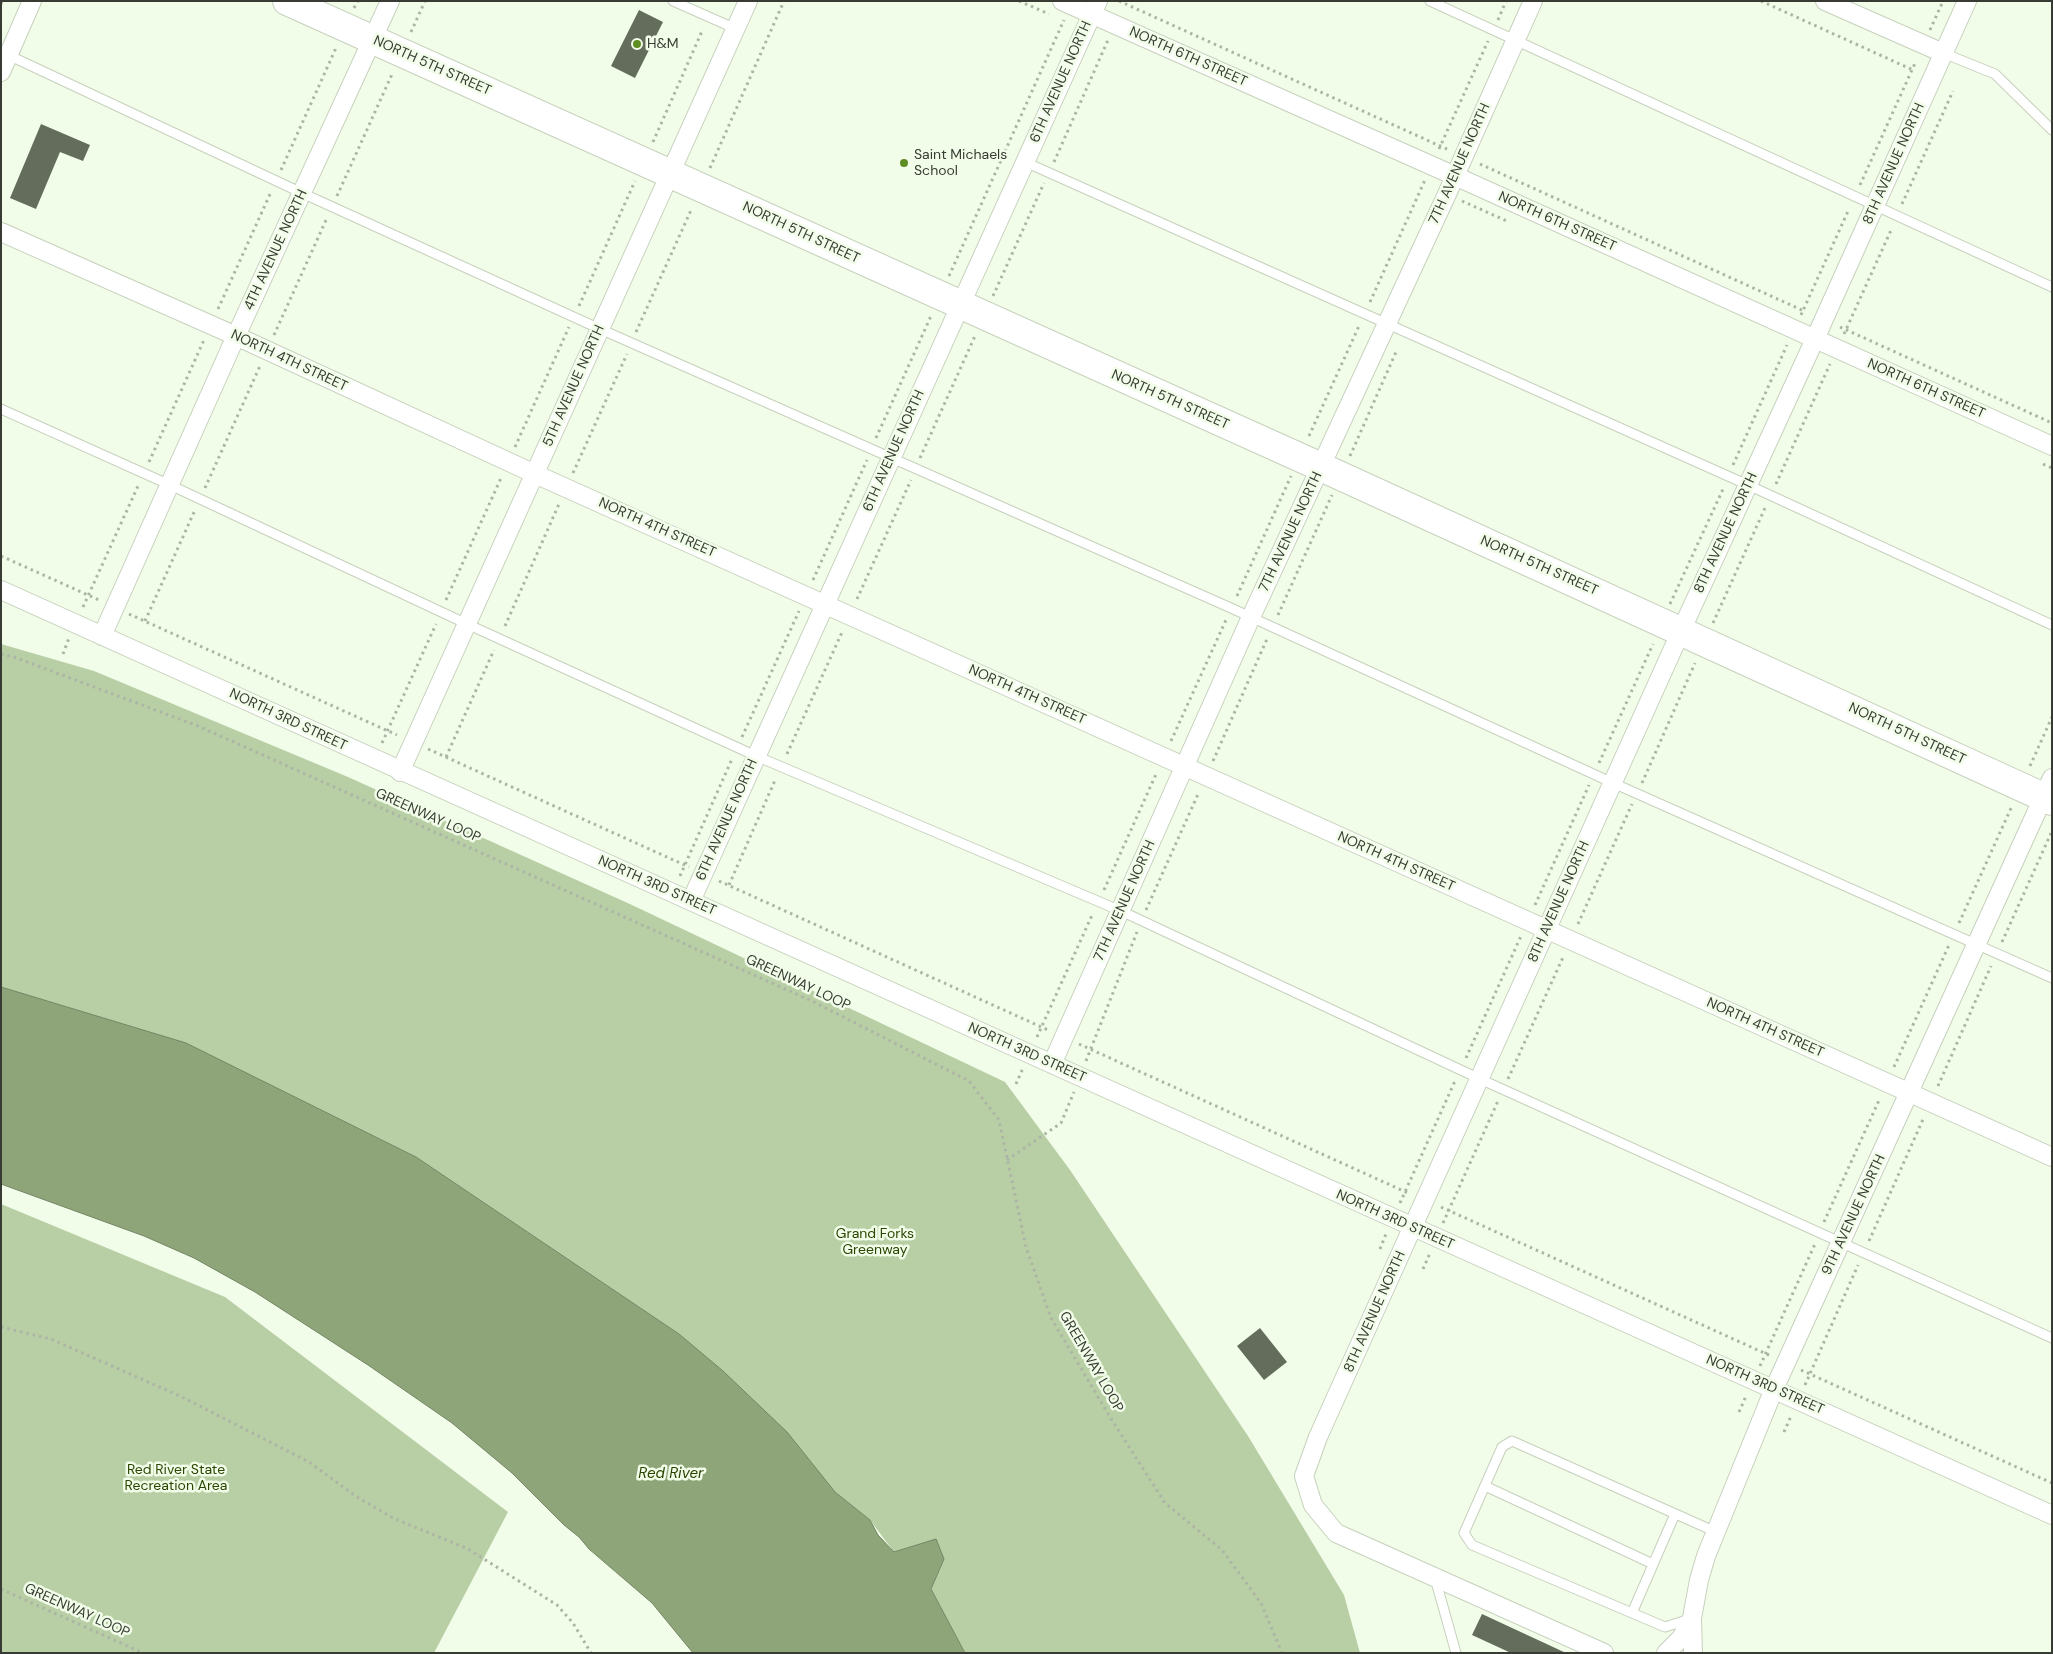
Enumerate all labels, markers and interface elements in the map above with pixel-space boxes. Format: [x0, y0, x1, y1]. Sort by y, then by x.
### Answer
street label: 6TH AVENUE NORTH [1027, 19, 1095, 145]
street label: NORTH 6TH STREET [1127, 23, 1249, 91]
street label: NORTH 5TH STREET [371, 32, 493, 100]
place label: H&M [647, 36, 679, 52]
marker: H&M [631, 38, 643, 50]
street label: 7TH AVENUE NORTH [1426, 101, 1494, 227]
street label: 8TH AVENUE NORTH [1860, 101, 1928, 227]
place label: Saint Michaels School [914, 147, 1007, 180]
marker: Saint Michaels School [898, 157, 910, 169]
street label: 4TH AVENUE NORTH [241, 187, 311, 313]
street label: NORTH 6TH STREET [1496, 188, 1618, 256]
street label: NORTH 5TH STREET [740, 199, 862, 267]
street label: 5TH AVENUE NORTH [540, 323, 608, 449]
street label: NORTH 4TH STREET [228, 327, 350, 395]
street label: NORTH 6TH STREET [1865, 355, 1987, 423]
street label: NORTH 5TH STREET [1109, 366, 1231, 434]
street label: 6TH AVENUE NORTH [860, 388, 928, 514]
street label: 7TH AVENUE NORTH [1256, 469, 1326, 595]
street label: 8TH AVENUE NORTH [1691, 470, 1761, 596]
street label: NORTH 4TH STREET [596, 495, 718, 561]
street label: NORTH 5TH STREET [1478, 532, 1600, 600]
street label: NORTH 4TH STREET [966, 662, 1088, 728]
street label: NORTH 3RD STREET [227, 685, 349, 755]
street label: NORTH 5TH STREET [1846, 700, 1968, 768]
street label: 6TH AVENUE NORTH [693, 757, 761, 883]
street label: GREENWAY LOOP [373, 785, 483, 847]
street label: NORTH 4TH STREET [1335, 829, 1457, 895]
street label: 7TH AVENUE NORTH [1091, 838, 1159, 964]
street label: 8TH AVENUE NORTH [1525, 839, 1593, 965]
street label: NORTH 3RD STREET [595, 852, 719, 920]
street label: GREENWAY LOOP [743, 951, 853, 1015]
street label: NORTH 4TH STREET [1704, 995, 1826, 1061]
street label: NORTH 3RD STREET [965, 1019, 1089, 1087]
street label: 9TH AVENUE NORTH [1819, 1152, 1889, 1278]
street label: NORTH 3RD STREET [1333, 1186, 1457, 1254]
park label: Grand Forks Greenway [836, 1226, 914, 1258]
street label: 8TH AVENUE NORTH [1341, 1249, 1409, 1375]
street label: GREENWAY LOOP [1055, 1309, 1127, 1415]
street label: NORTH 3RD STREET [1703, 1351, 1827, 1419]
park label: Red River State Recreation Area [125, 1462, 227, 1494]
water label: Red River [638, 1465, 704, 1483]
street label: GREENWAY LOOP [22, 1580, 132, 1642]

